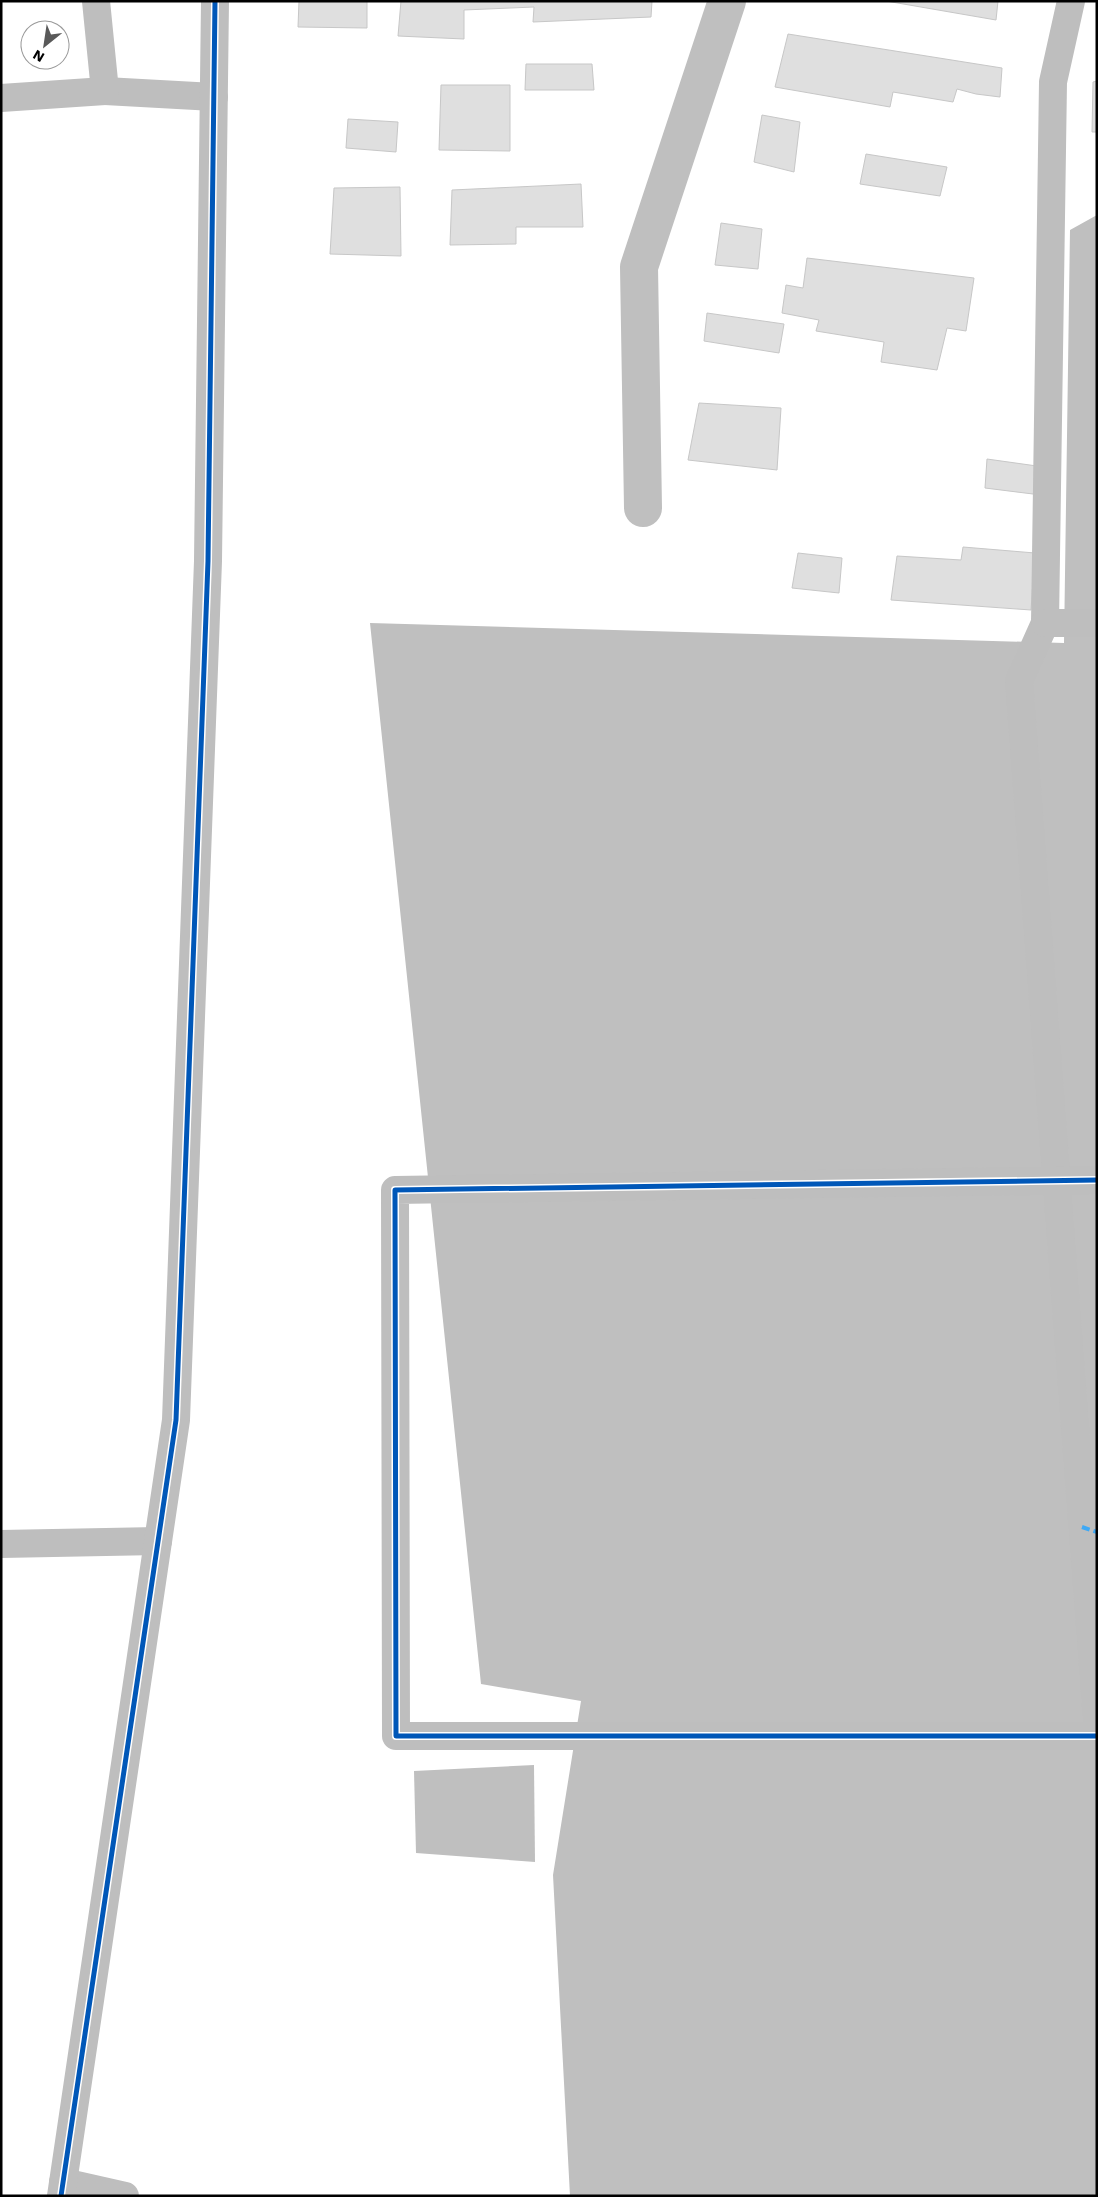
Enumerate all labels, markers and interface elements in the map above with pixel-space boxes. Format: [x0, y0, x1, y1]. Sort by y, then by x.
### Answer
north arrow [20, 20, 70, 70]
text: N [30, 47, 47, 66]

